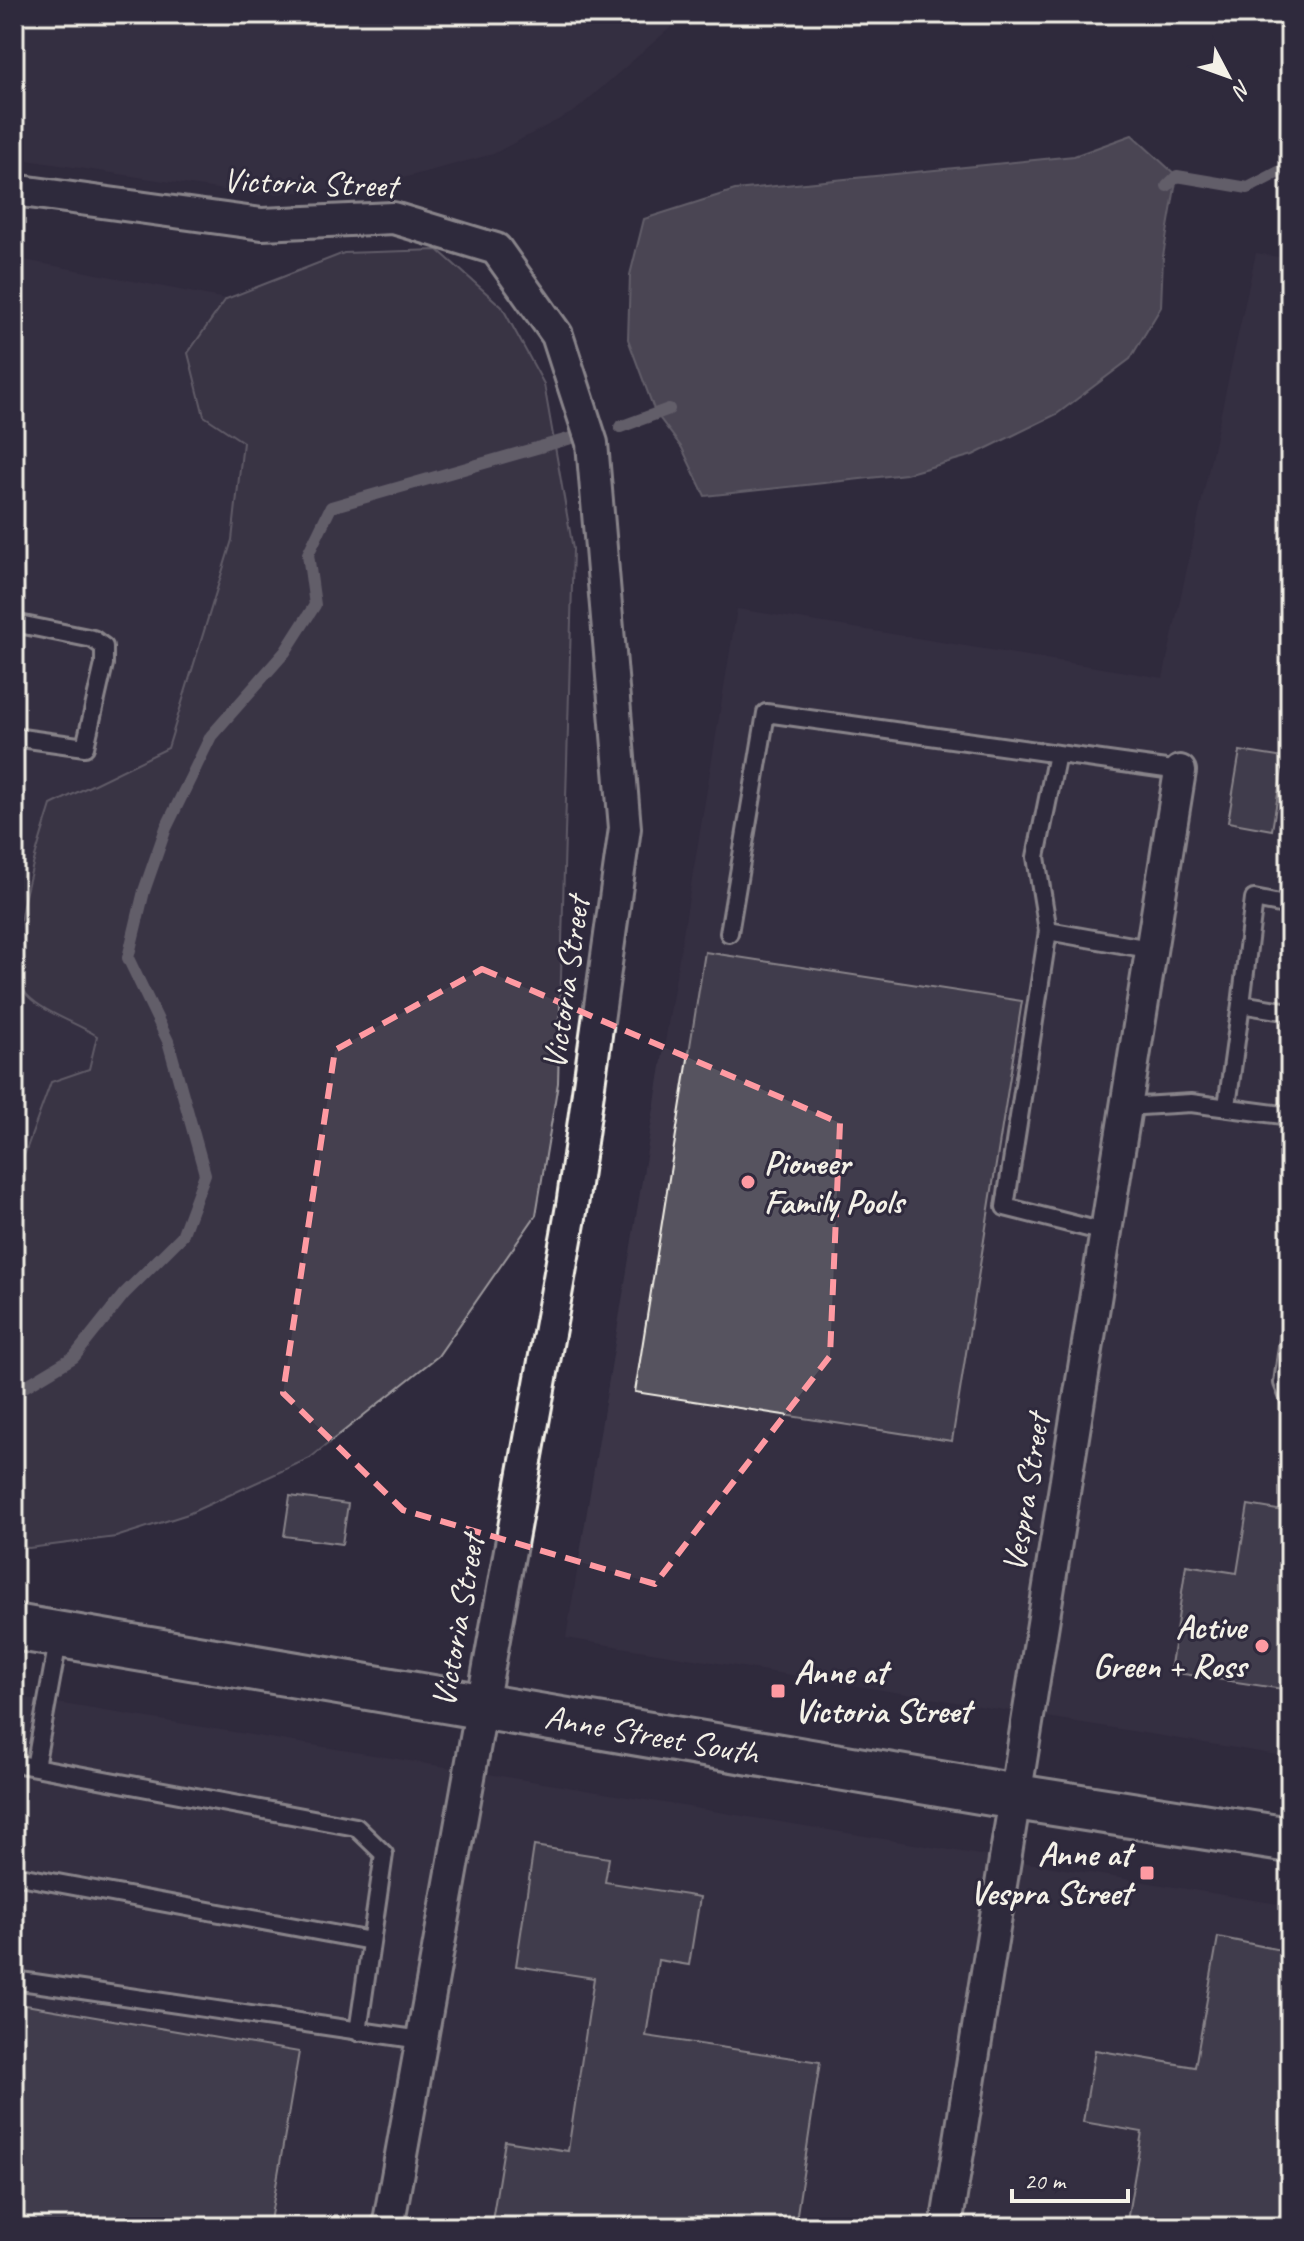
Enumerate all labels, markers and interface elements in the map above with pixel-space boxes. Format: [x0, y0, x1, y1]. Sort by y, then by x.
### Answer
north arrow [1188, 36, 1268, 116]
text: N [1225, 74, 1257, 105]
street label: Victoria Street [222, 158, 402, 207]
street label: Victoria Street [532, 889, 600, 1072]
place label: Pioneer Family Pools [764, 1141, 906, 1223]
marker: Pioneer Family Pools [739, 1173, 757, 1191]
street label: Vespra Street [992, 1406, 1060, 1575]
street label: Victoria Street [421, 1527, 495, 1711]
place label: Active Green + Ross [1093, 1605, 1249, 1687]
marker: Active Green + Ross [1253, 1637, 1271, 1655]
place label: Anne at Victoria Street [794, 1650, 975, 1732]
marker: Anne at Victoria Street [769, 1682, 787, 1700]
street label: Anne Street South [542, 1695, 764, 1775]
place label: Anne at Vespra Street [970, 1832, 1136, 1914]
marker: Anne at Vespra Street [1138, 1864, 1156, 1882]
scale bar [1012, 2153, 1128, 2203]
text: 20 m [1024, 2166, 1067, 2196]

